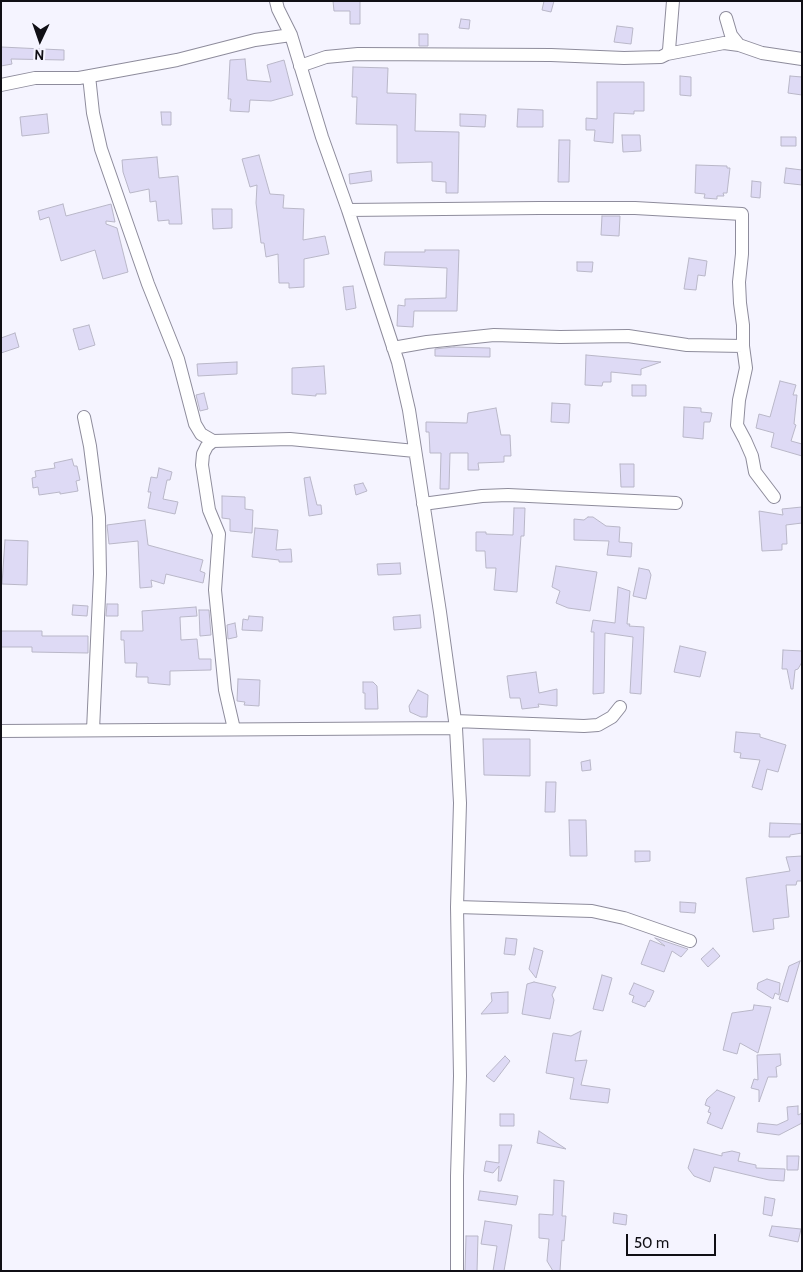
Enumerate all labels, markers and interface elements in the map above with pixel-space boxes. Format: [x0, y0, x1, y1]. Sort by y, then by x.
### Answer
north arrow [15, 15, 65, 65]
text: N [34, 46, 45, 64]
scale bar [628, 1224, 718, 1256]
text: 50 m [634, 1234, 669, 1252]

